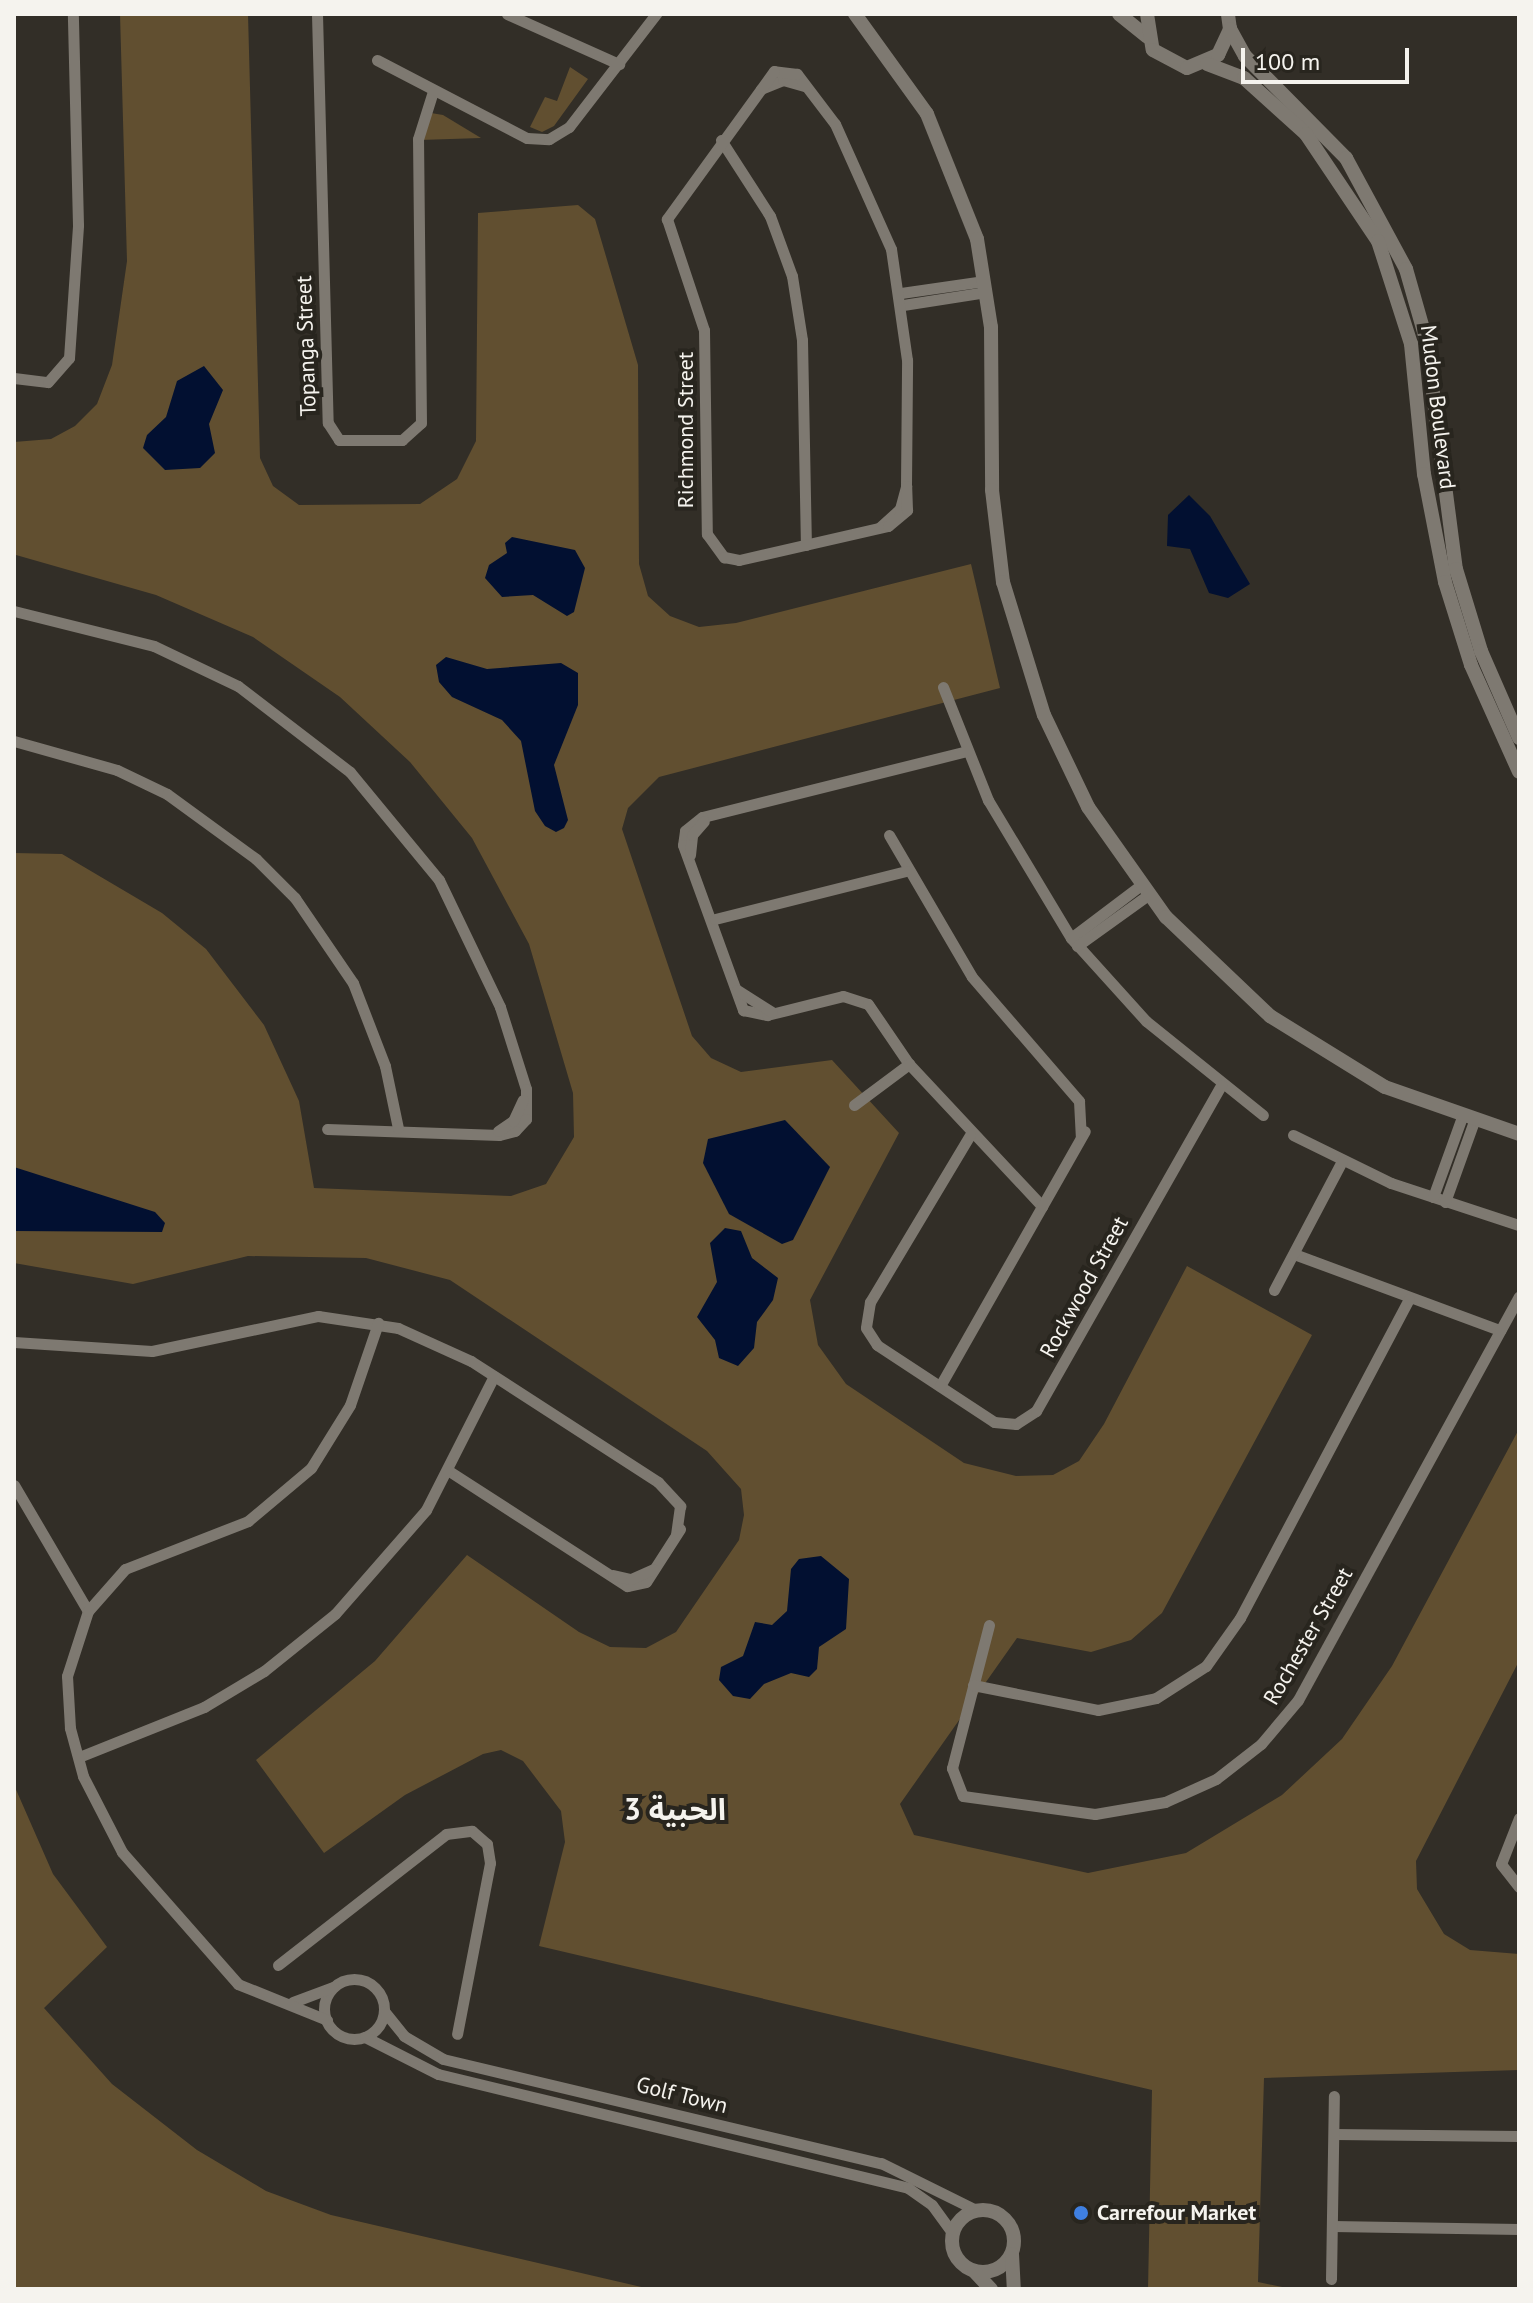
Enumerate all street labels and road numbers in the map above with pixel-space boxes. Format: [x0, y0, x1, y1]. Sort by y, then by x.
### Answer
street label: Topanga Street [290, 275, 322, 417]
street label: Mudon Boulevard [1415, 323, 1461, 491]
street label: Richmond Street [673, 352, 699, 508]
street label: Rockwood Street [1034, 1212, 1134, 1362]
street label: Rochester Street [1258, 1563, 1358, 1709]
street label: Golf Town [633, 2071, 731, 2119]

